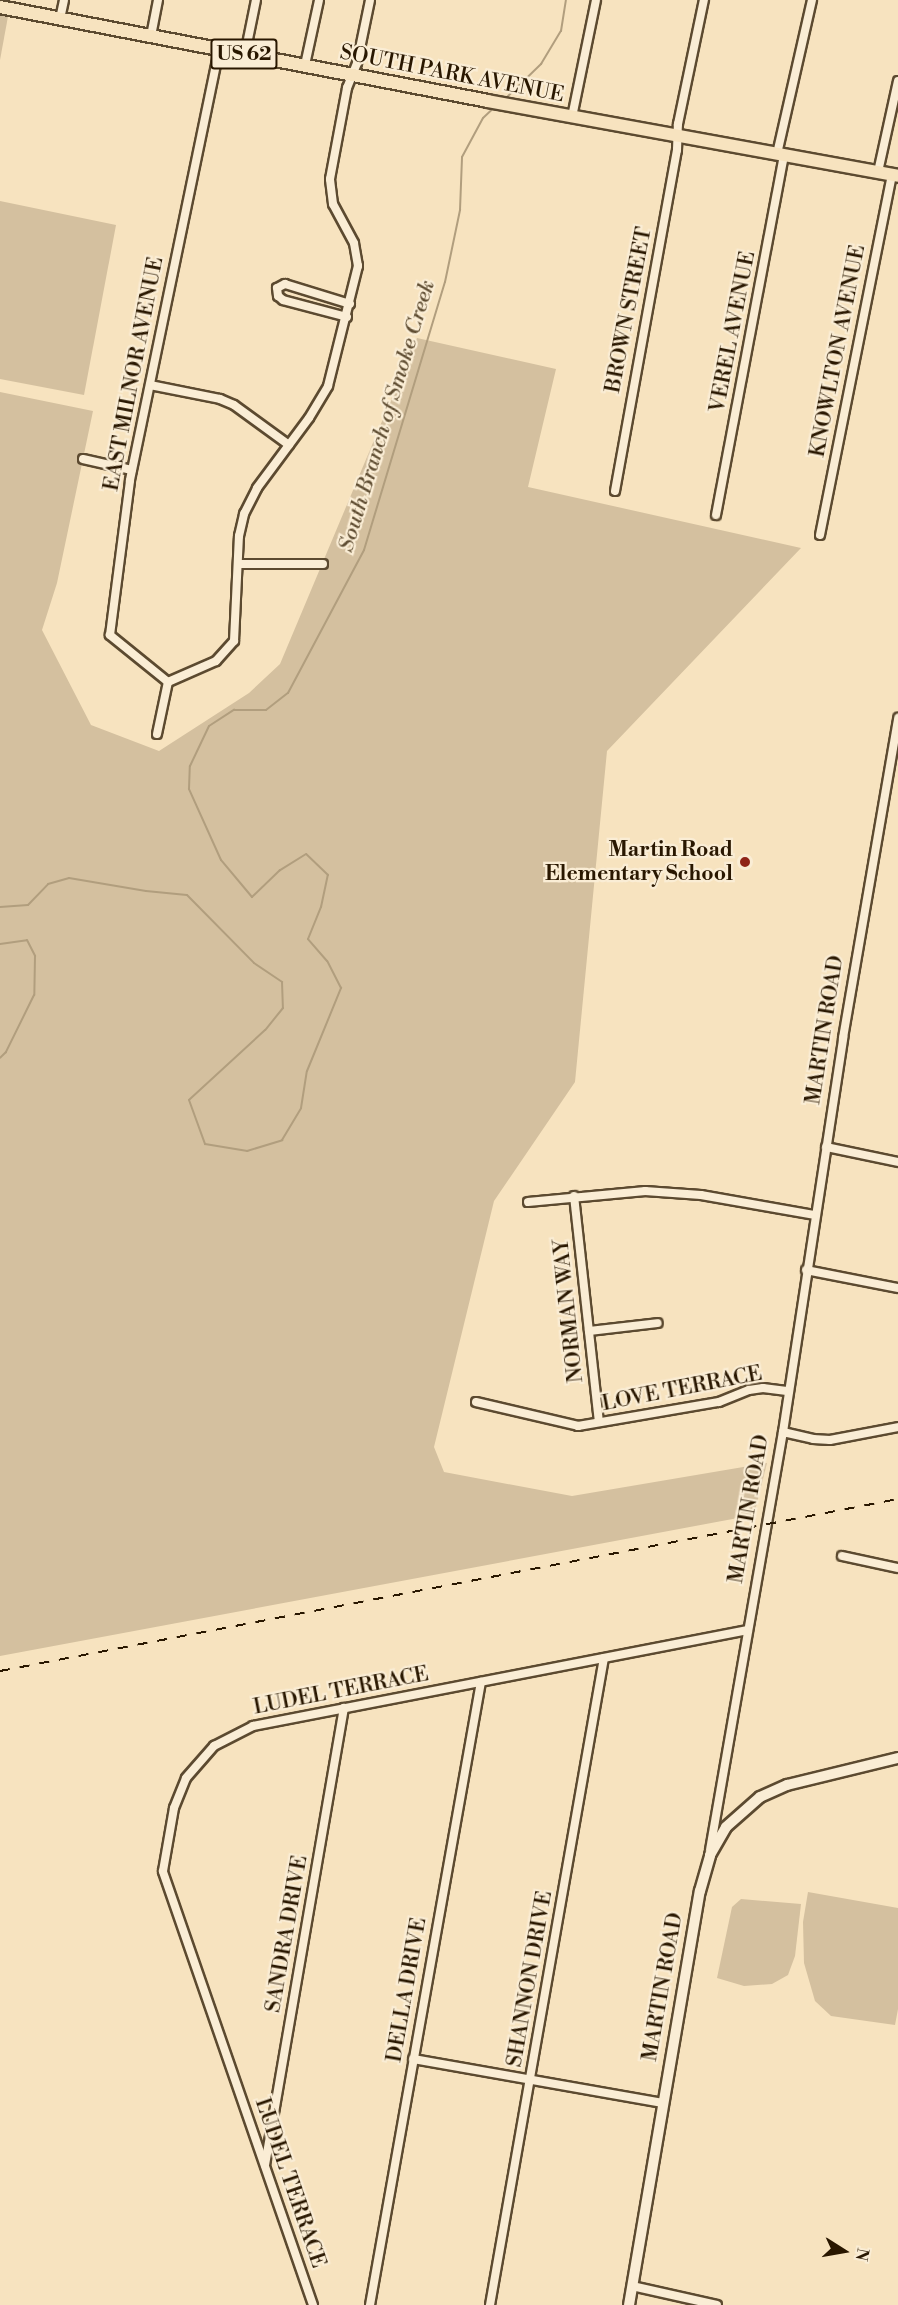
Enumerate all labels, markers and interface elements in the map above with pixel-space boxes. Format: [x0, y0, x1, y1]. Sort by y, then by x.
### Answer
road number: US 62 [210, 37, 278, 71]
street label: SOUTH PARK AVENUE [338, 40, 566, 108]
street label: BROWN STREET [601, 225, 657, 395]
street label: KNOWLTON AVENUE [805, 243, 871, 459]
street label: VEREL AVENUE [705, 249, 761, 415]
street label: EAST MILNOR AVENUE [99, 255, 169, 493]
water label: South Branch of Smoke Creek [333, 277, 441, 555]
place label: Martin Road Elementary School [545, 837, 733, 887]
marker: Martin Road Elementary School [738, 855, 752, 869]
street label: MARTIN ROAD [801, 954, 849, 1106]
street label: NORMAN WAY [549, 1238, 589, 1384]
street label: LOVE TERRACE [600, 1361, 764, 1417]
street label: MARTIN ROAD [724, 1433, 774, 1585]
street label: LUDEL TERRACE [251, 1662, 431, 1720]
street label: SANDRA DRIVE [261, 1853, 313, 2015]
street label: SHANNON DRIVE [502, 1889, 558, 2069]
street label: MARTIN ROAD [638, 1911, 688, 2063]
street label: DELLA DRIVE [382, 1916, 432, 2064]
street label: LUDEL TERRACE [249, 2095, 331, 2271]
north arrow [814, 2221, 874, 2281]
text: N [851, 2246, 873, 2263]

